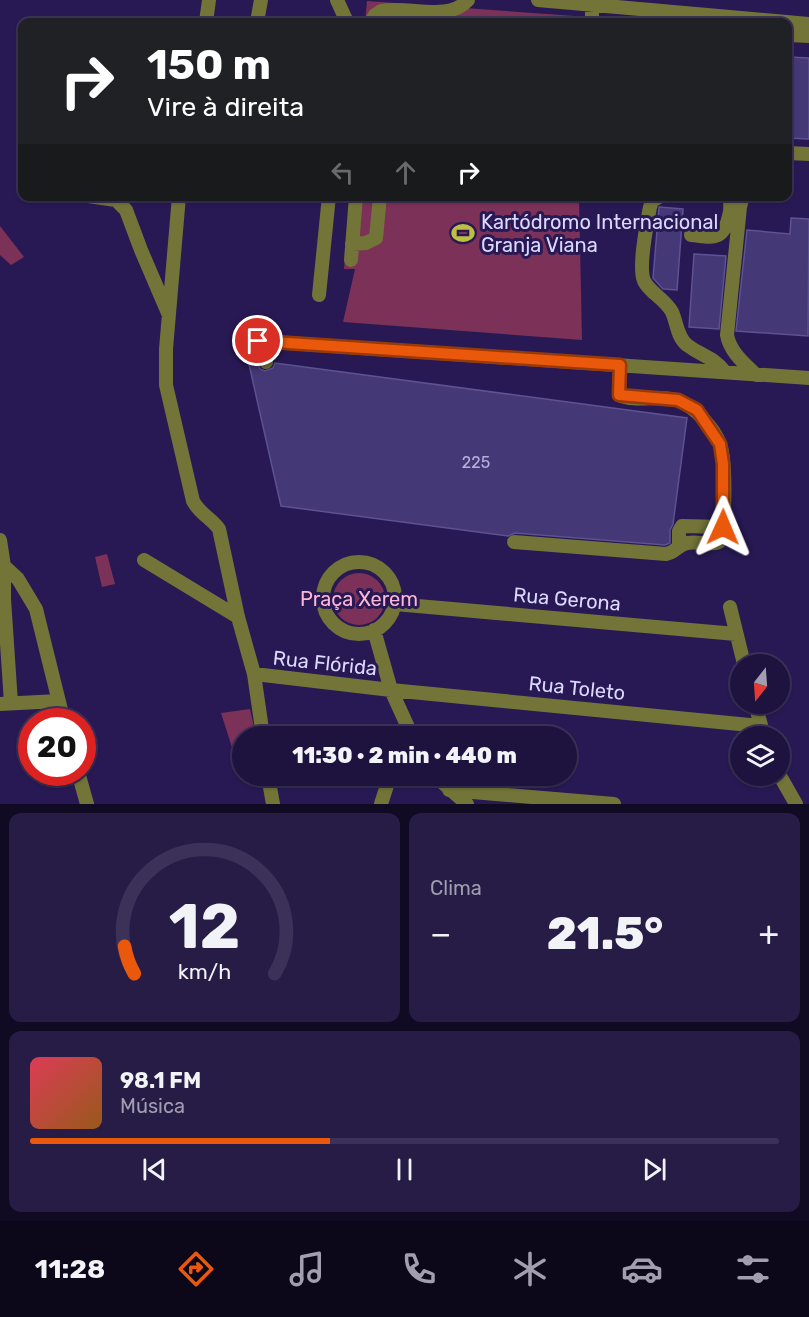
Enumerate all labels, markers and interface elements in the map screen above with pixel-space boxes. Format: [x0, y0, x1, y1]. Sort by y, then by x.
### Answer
text: 150 m [147, 40, 271, 90]
icon: right [48, 42, 126, 120]
text: Vire à direita [147, 91, 304, 123]
icon: left [326, 156, 359, 189]
icon: ahead [389, 156, 422, 189]
icon: right [452, 156, 485, 189]
place label: Kartódromo Internacional Granja Viana [481, 210, 718, 257]
sports icon: Kartódromo Internacional Granja Viana [450, 220, 476, 246]
pin [232, 315, 283, 366]
icon: arrive [241, 324, 274, 357]
house number: 225 [462, 453, 490, 472]
position arrow [691, 495, 755, 559]
street label: Rua Gerona [512, 582, 622, 616]
park label: Praça Xerem [300, 587, 418, 611]
street label: Rua Flórida [272, 646, 378, 680]
north arrow [730, 654, 790, 714]
map controls [730, 654, 790, 786]
street label: Rua Toleto [527, 671, 627, 705]
speed limit sign: 20 [18, 708, 96, 786]
button: layers [730, 726, 790, 786]
text: 11:30 · 2 min · 440 m [292, 742, 517, 769]
text: Clima [430, 876, 482, 900]
text: 12 [169, 890, 240, 964]
text: 21.5° [547, 907, 663, 960]
text: − [430, 914, 451, 953]
text: + [758, 914, 779, 953]
text: km/h [178, 960, 231, 985]
text: 98.1 FM [120, 1067, 201, 1094]
text: Música [120, 1094, 185, 1118]
icon: previous [138, 1153, 171, 1186]
icon: pause [388, 1153, 421, 1186]
icon: next [638, 1153, 671, 1186]
icon: directions [175, 1248, 217, 1290]
icon: music [286, 1248, 328, 1290]
icon: phone [398, 1248, 440, 1290]
icon: climate [509, 1248, 551, 1290]
icon: car [621, 1248, 663, 1290]
icon: filters [732, 1248, 774, 1290]
text: 11:28 [35, 1253, 105, 1285]

